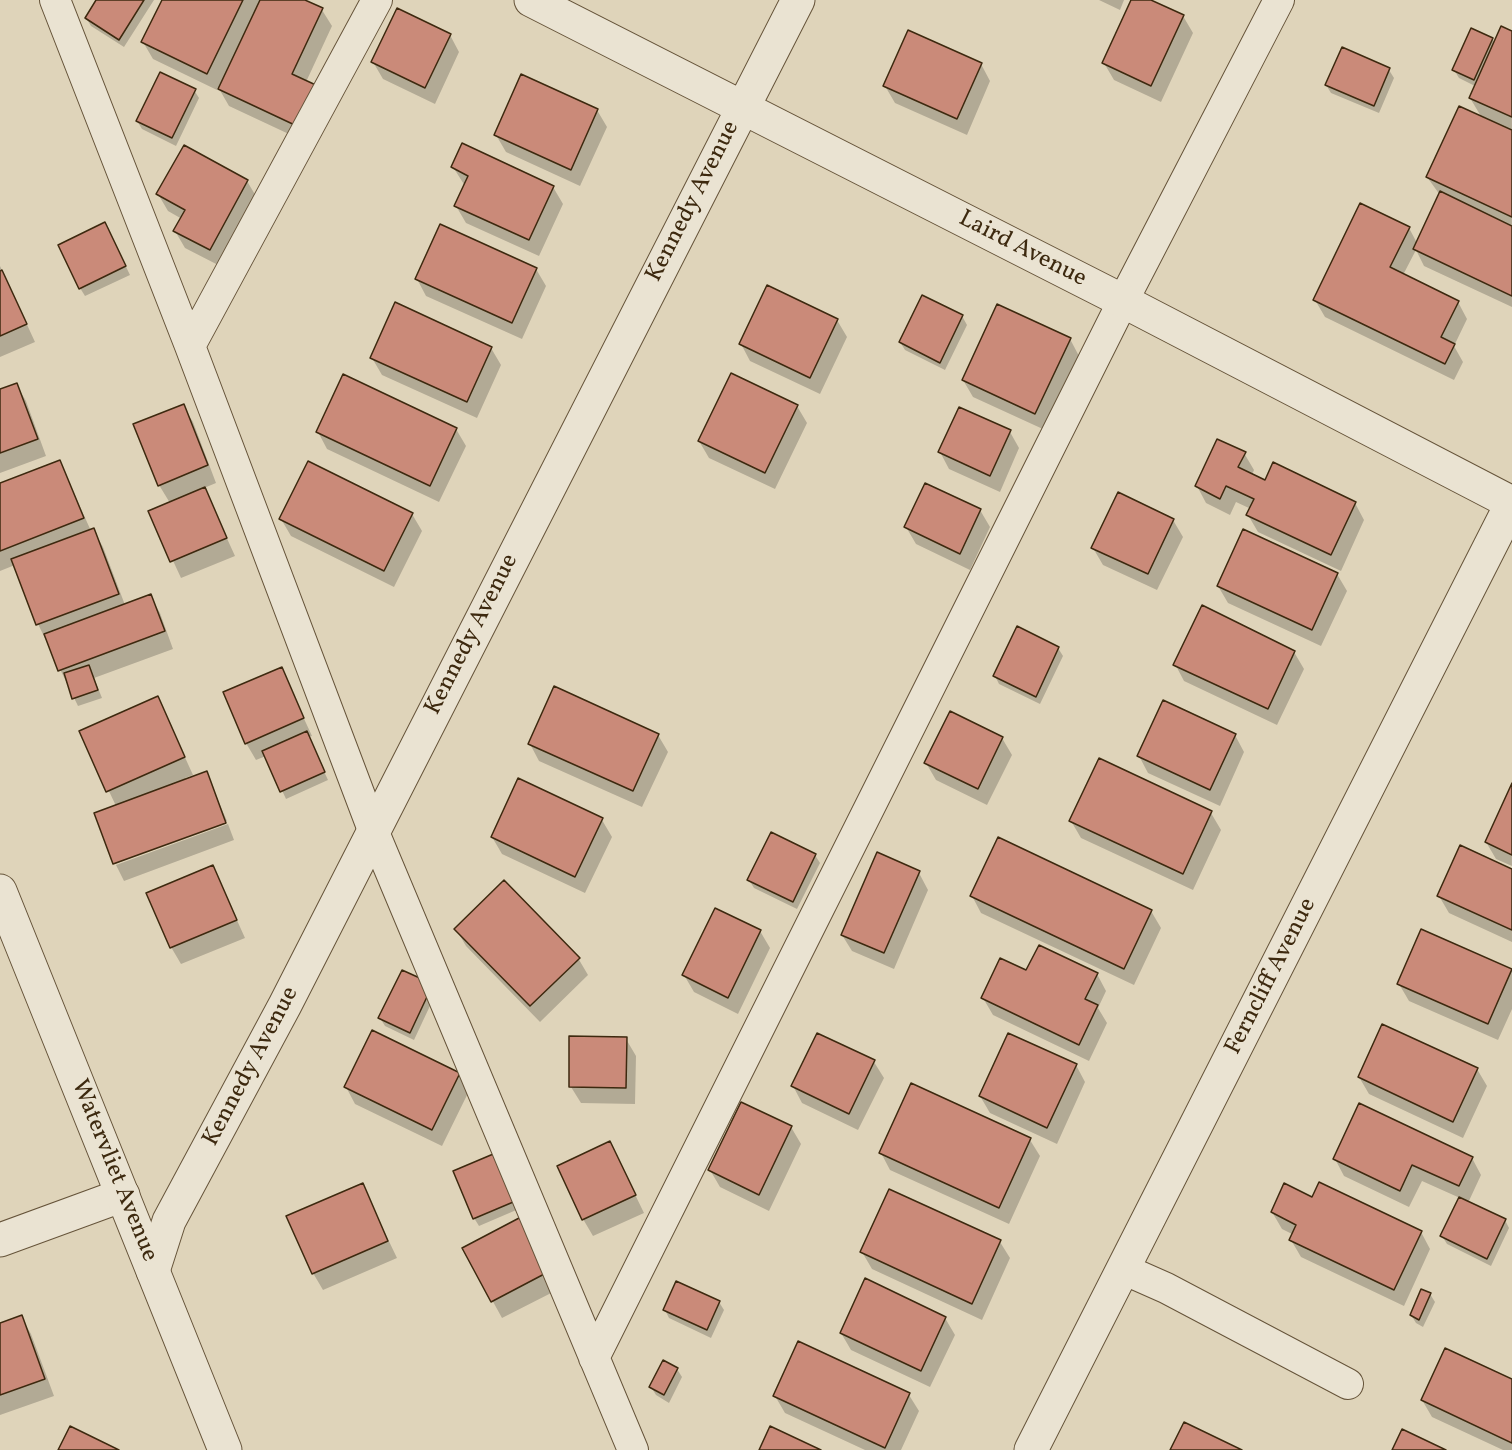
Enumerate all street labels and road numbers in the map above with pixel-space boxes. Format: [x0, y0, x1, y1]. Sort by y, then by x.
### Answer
street label: Kennedy Avenue [641, 117, 747, 287]
street label: Laird Avenue [953, 206, 1091, 294]
street label: Kennedy Avenue [420, 550, 526, 720]
street label: Ferncliff Avenue [1220, 894, 1324, 1060]
street label: Kennedy Avenue [198, 982, 306, 1152]
street label: Watervliet Avenue [63, 1076, 163, 1266]

